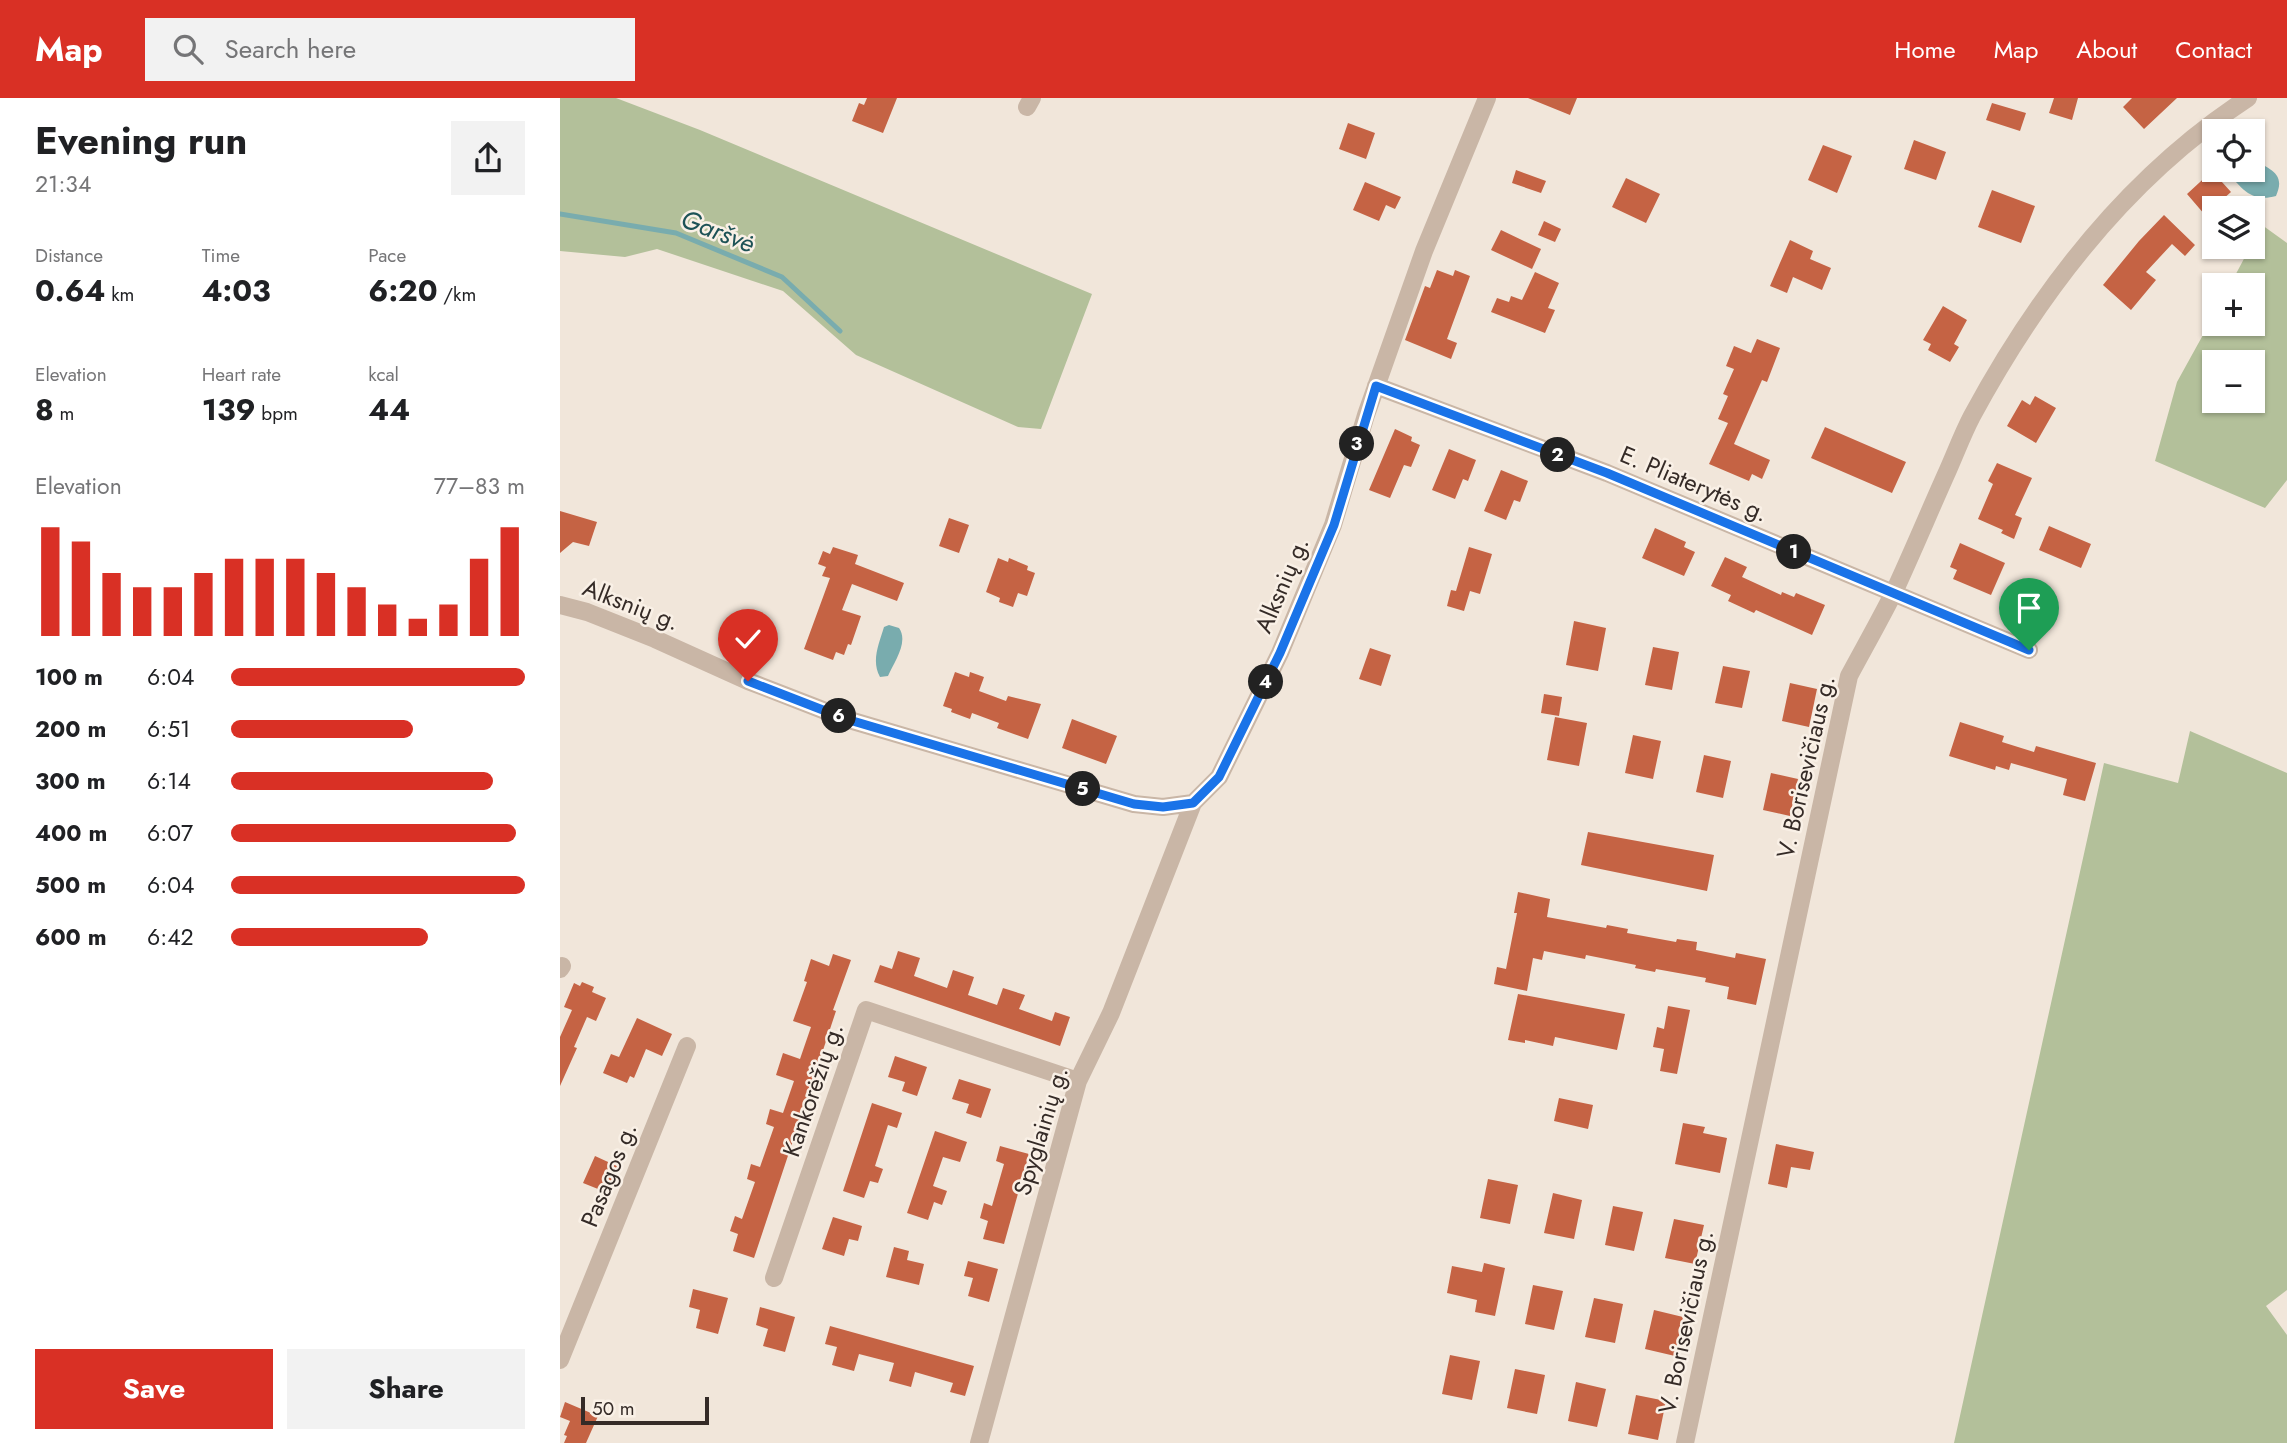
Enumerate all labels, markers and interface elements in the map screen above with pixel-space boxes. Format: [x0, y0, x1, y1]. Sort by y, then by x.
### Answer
search box [145, 18, 635, 81]
text: Map [35, 26, 103, 73]
icon: search [169, 30, 207, 68]
text: Search here [225, 30, 356, 68]
text: Home [1894, 32, 1956, 67]
text: Map [1994, 32, 2038, 67]
text: About [2076, 32, 2137, 67]
text: Contact [2175, 32, 2252, 67]
text: Evening run [35, 113, 247, 168]
map controls [2202, 119, 2265, 413]
button: locate [2202, 119, 2265, 182]
button: share [451, 121, 525, 195]
text: 21:34 [35, 167, 91, 201]
button: layers [2202, 196, 2265, 259]
water label: Garšvė [675, 200, 761, 262]
text: Distance [35, 242, 103, 269]
text: Time [202, 242, 240, 269]
text: Pace [368, 242, 406, 269]
text: 0.64 [35, 269, 106, 312]
text: 4:03 [202, 269, 271, 312]
text: 6:20 [368, 269, 438, 312]
button: + [2202, 273, 2265, 336]
text: km [106, 281, 134, 308]
text: /km [438, 281, 476, 308]
button: − [2202, 350, 2265, 413]
text: Elevation [35, 361, 107, 388]
text: Heart rate [202, 361, 281, 388]
text: kcal [368, 361, 399, 388]
text: 8 [35, 388, 54, 431]
text: 139 [202, 388, 256, 431]
text: 44 [368, 388, 410, 431]
text: m [54, 400, 74, 427]
text: bpm [256, 400, 298, 427]
pin: 3 [1340, 426, 1374, 462]
text: 3 [1351, 430, 1362, 457]
street label: E. Pliaterytės g. [1615, 437, 1774, 530]
pin: 2 [1541, 438, 1576, 472]
text: 2 [1551, 441, 1564, 468]
text: Elevation [35, 469, 122, 503]
text: 77–83 m [434, 469, 525, 503]
street label: Alksnių g. [1246, 531, 1317, 638]
pin: 1 [1776, 534, 1812, 570]
text: 1 [1789, 538, 1798, 565]
street label: Alksnių g. [578, 570, 685, 639]
pin [1999, 578, 2059, 650]
icon: arrive [2010, 589, 2048, 627]
pin [718, 609, 778, 681]
icon: check [729, 620, 767, 658]
text: 100 m [35, 660, 103, 694]
text: 6:04 [147, 660, 194, 694]
pin: 4 [1248, 664, 1284, 700]
text: 4 [1259, 668, 1272, 695]
street label: V. Borisevičiaus g. [1767, 672, 1844, 862]
pin: 6 [822, 698, 856, 734]
text: 6 [832, 702, 845, 729]
text: 200 m [35, 712, 106, 746]
text: 6:51 [147, 712, 190, 746]
text: 300 m [35, 764, 106, 798]
text: 6:14 [147, 764, 191, 798]
pin: 5 [1065, 772, 1100, 806]
text: 5 [1076, 775, 1089, 802]
text: 400 m [35, 816, 107, 850]
text: 6:07 [147, 816, 193, 850]
text: 500 m [35, 868, 106, 902]
text: 6:04 [147, 868, 194, 902]
text: 600 m [35, 920, 107, 954]
text: 6:42 [147, 920, 194, 954]
street label: Kankorėžių g. [773, 1018, 852, 1161]
street label: Spyglainių g. [1004, 1062, 1077, 1200]
street label: Pasagos g. [572, 1117, 645, 1232]
street label: V. Borisevičiaus g. [1649, 1227, 1722, 1417]
button: Save [35, 1349, 273, 1429]
button: Share [287, 1349, 525, 1429]
scale bar [581, 1394, 709, 1426]
text: 50 m [592, 1395, 635, 1422]

